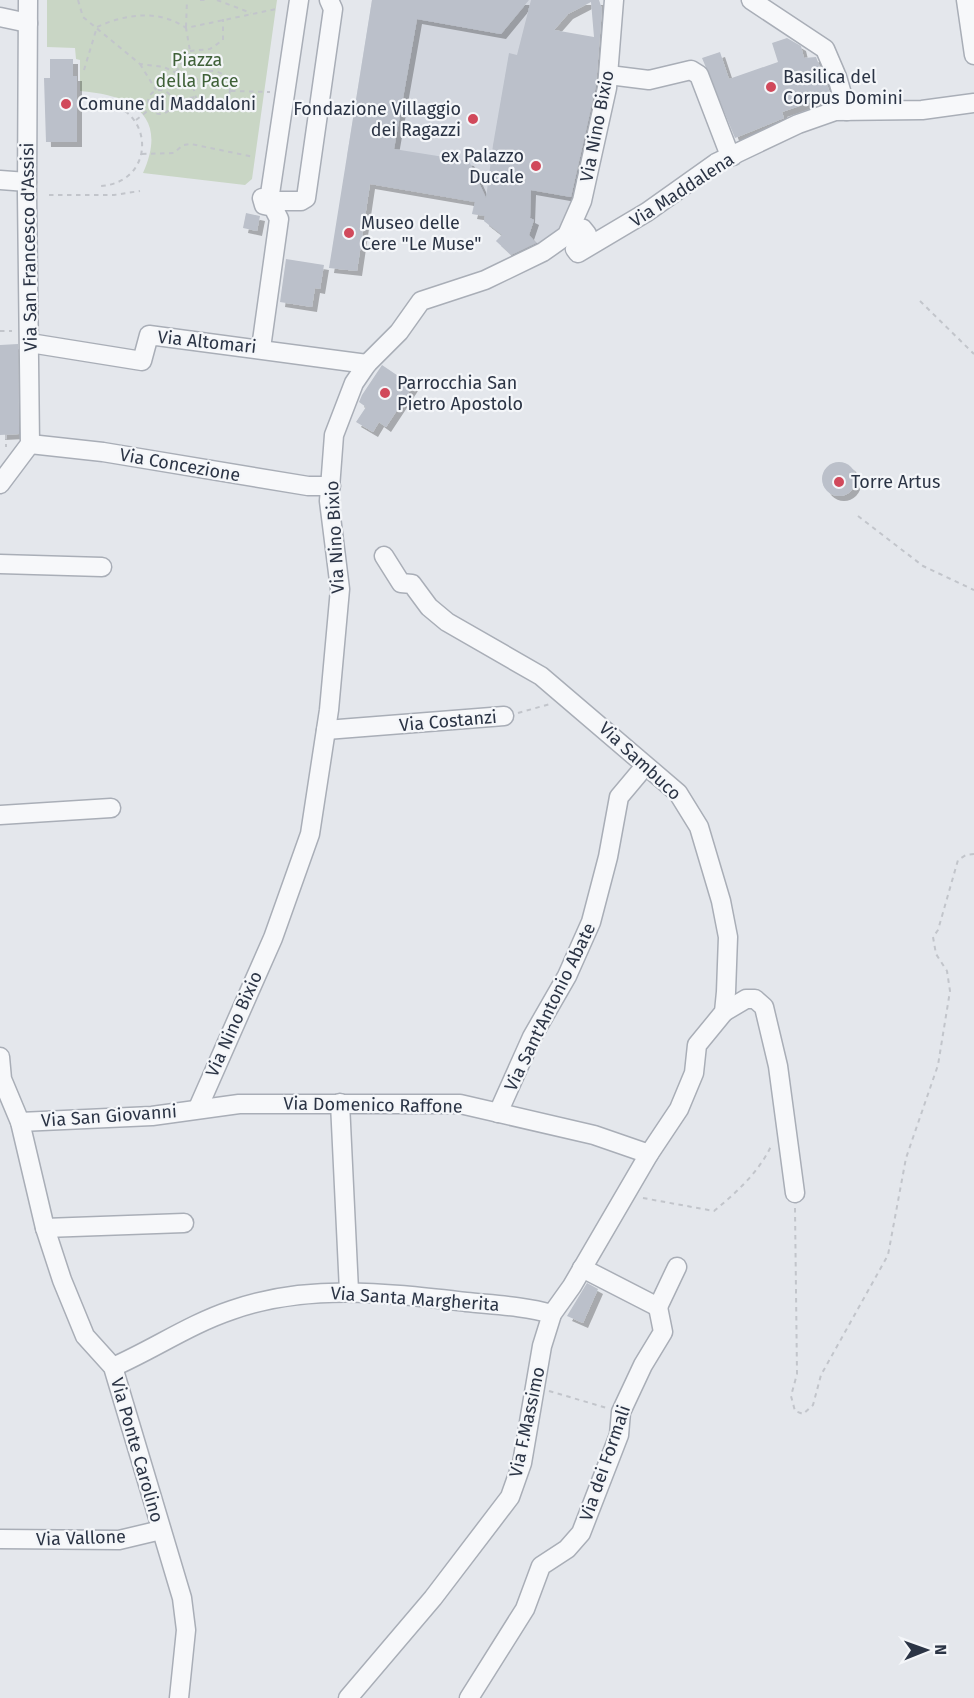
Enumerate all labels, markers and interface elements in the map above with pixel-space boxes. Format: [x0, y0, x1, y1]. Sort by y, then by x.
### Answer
park label: Piazza della Pace [156, 49, 238, 92]
place label: Basilica del Corpus Domini [783, 66, 903, 109]
street label: Via Nino Bixio [575, 68, 619, 184]
marker: Basilica del Corpus Domini [764, 80, 778, 94]
place label: Comune di Maddaloni [78, 93, 256, 115]
marker: Comune di Maddaloni [59, 97, 73, 111]
place label: Fondazione Villaggio dei Ragazzi [293, 98, 461, 141]
marker: Fondazione Villaggio dei Ragazzi [466, 112, 480, 126]
street label: Via San Francesco d'Assisi [16, 142, 42, 352]
place label: ex Palazzo Ducale [441, 145, 524, 188]
street label: Via Maddalena [626, 148, 738, 232]
marker: ex Palazzo Ducale [529, 159, 543, 173]
place label: Museo delle Cere "Le Muse" [361, 212, 482, 255]
marker: Museo delle Cere "Le Muse" [342, 226, 356, 240]
street label: Via Altomari [157, 326, 257, 358]
place label: Parrocchia San Pietro Apostolo [397, 372, 523, 415]
marker: Parrocchia San Pietro Apostolo [378, 386, 392, 400]
street label: Via Concezione [118, 444, 242, 486]
place label: Torre Artus [851, 471, 940, 493]
marker: Torre Artus [832, 475, 846, 489]
street label: Via Nino Bixio [321, 480, 349, 594]
street label: Via Costanzi [398, 706, 498, 736]
street label: Via Sambuco [594, 717, 686, 805]
street label: Via Sant'Antonio Abate [500, 919, 600, 1095]
street label: Via Nino Bixio [201, 968, 267, 1080]
street label: Via Domenico Raffone [283, 1092, 463, 1118]
street label: Via San Giovanni [40, 1100, 178, 1132]
street label: Via Santa Margherita [330, 1282, 500, 1316]
street label: Via F.Massimo [505, 1365, 549, 1479]
street label: Via Ponte Carolino [106, 1375, 168, 1525]
street label: Via dei Formali [575, 1402, 635, 1524]
street label: Via Vallone [36, 1525, 126, 1551]
north arrow [896, 1620, 956, 1680]
text: N [931, 1644, 950, 1655]

